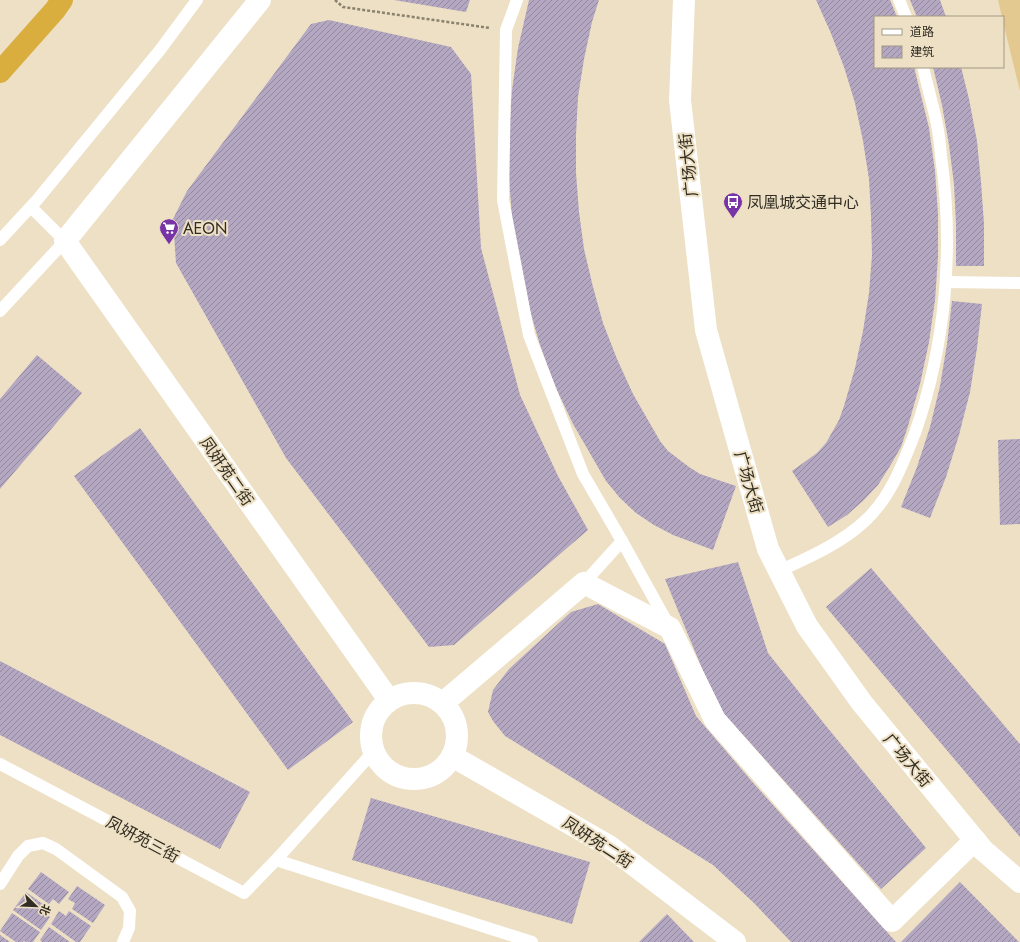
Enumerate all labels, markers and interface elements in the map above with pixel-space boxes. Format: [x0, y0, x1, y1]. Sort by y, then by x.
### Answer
legend [874, 16, 1004, 68]
text: 道路 [910, 23, 934, 41]
text: 建筑 [910, 43, 934, 61]
street label: 广场大街 [674, 132, 703, 198]
bus stop icon: 凤凰城交通中心 [722, 191, 744, 219]
place label: 凤凰城交通中心 [747, 191, 859, 214]
supermarket icon: AEON [158, 217, 180, 245]
place label: AEON [183, 217, 227, 240]
street label: 凤妍苑二街 [194, 432, 259, 511]
street label: 广场大街 [729, 448, 768, 516]
street label: 广场大街 [878, 728, 937, 792]
street label: 凤妍苑三街 [102, 811, 183, 868]
street label: 凤妍苑二街 [558, 811, 638, 874]
north arrow [16, 886, 56, 926]
text: 北 [36, 902, 55, 918]

